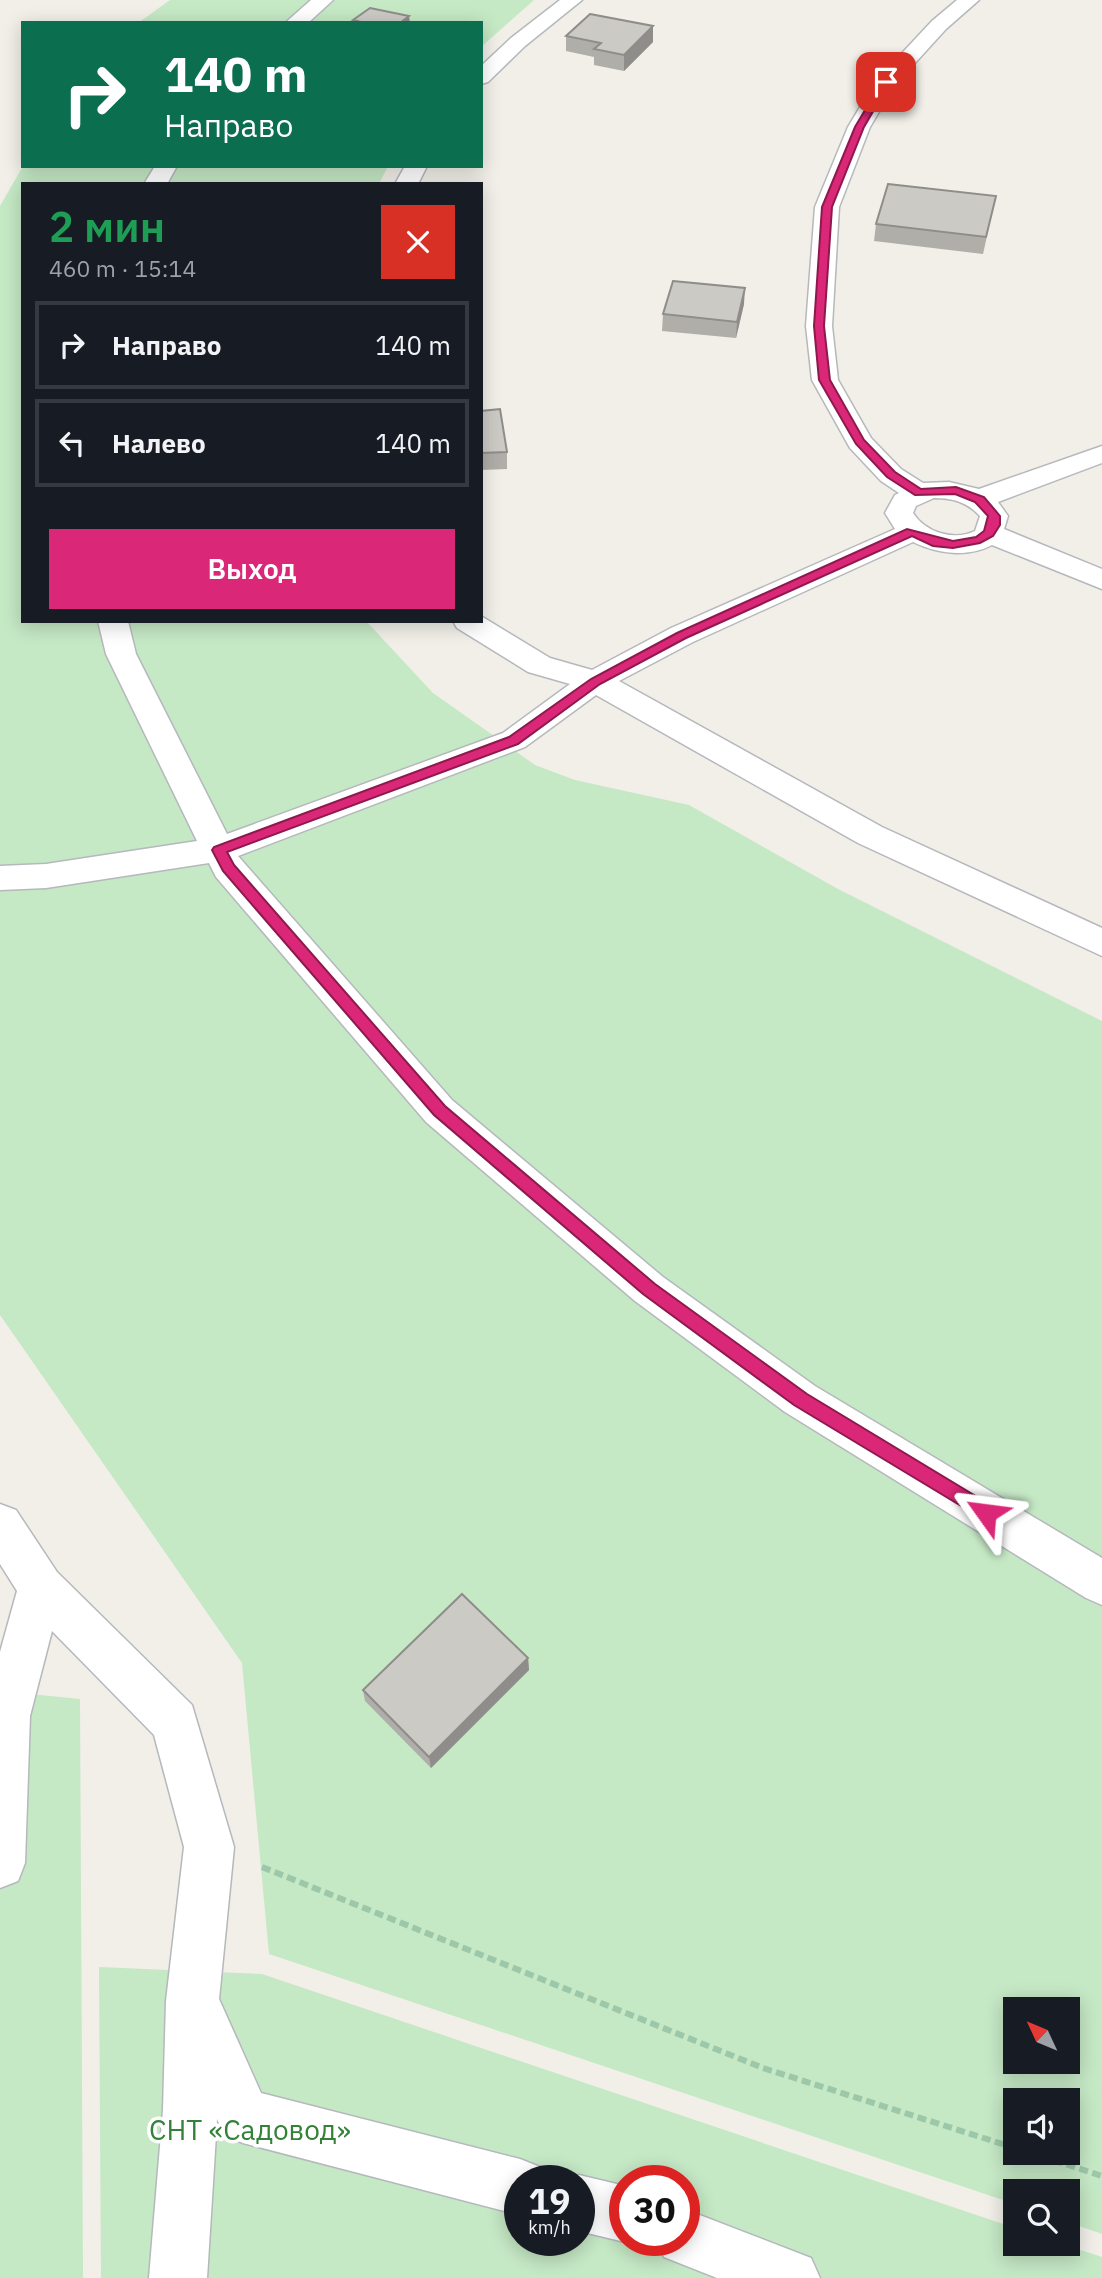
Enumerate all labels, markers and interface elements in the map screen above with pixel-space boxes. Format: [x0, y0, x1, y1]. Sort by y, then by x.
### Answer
text: 140 m [164, 42, 308, 105]
icon: right [49, 49, 140, 140]
pin [856, 52, 916, 112]
icon: arrive [867, 63, 905, 101]
text: Направо [164, 104, 293, 146]
text: 2 мин [49, 199, 165, 254]
button: close [381, 205, 455, 279]
text: 460 m · 15:14 [49, 253, 196, 283]
icon: right [53, 326, 91, 364]
text: Направо [112, 328, 221, 362]
text: 140 m [375, 328, 451, 362]
icon: left [53, 424, 91, 462]
text: Налево [112, 426, 206, 460]
text: 140 m [375, 426, 451, 460]
button: Выход [49, 529, 455, 609]
position arrow [949, 1476, 1023, 1550]
north arrow [1003, 1997, 1080, 2074]
map controls [1003, 1997, 1080, 2256]
button: sound [1003, 2088, 1080, 2165]
park label: СНТ «Садовод» [149, 2111, 351, 2148]
speed limit sign: 30 [609, 2165, 700, 2256]
text: 19 [528, 2178, 571, 2224]
button: search [1003, 2179, 1080, 2256]
text: km/h [528, 2216, 571, 2239]

